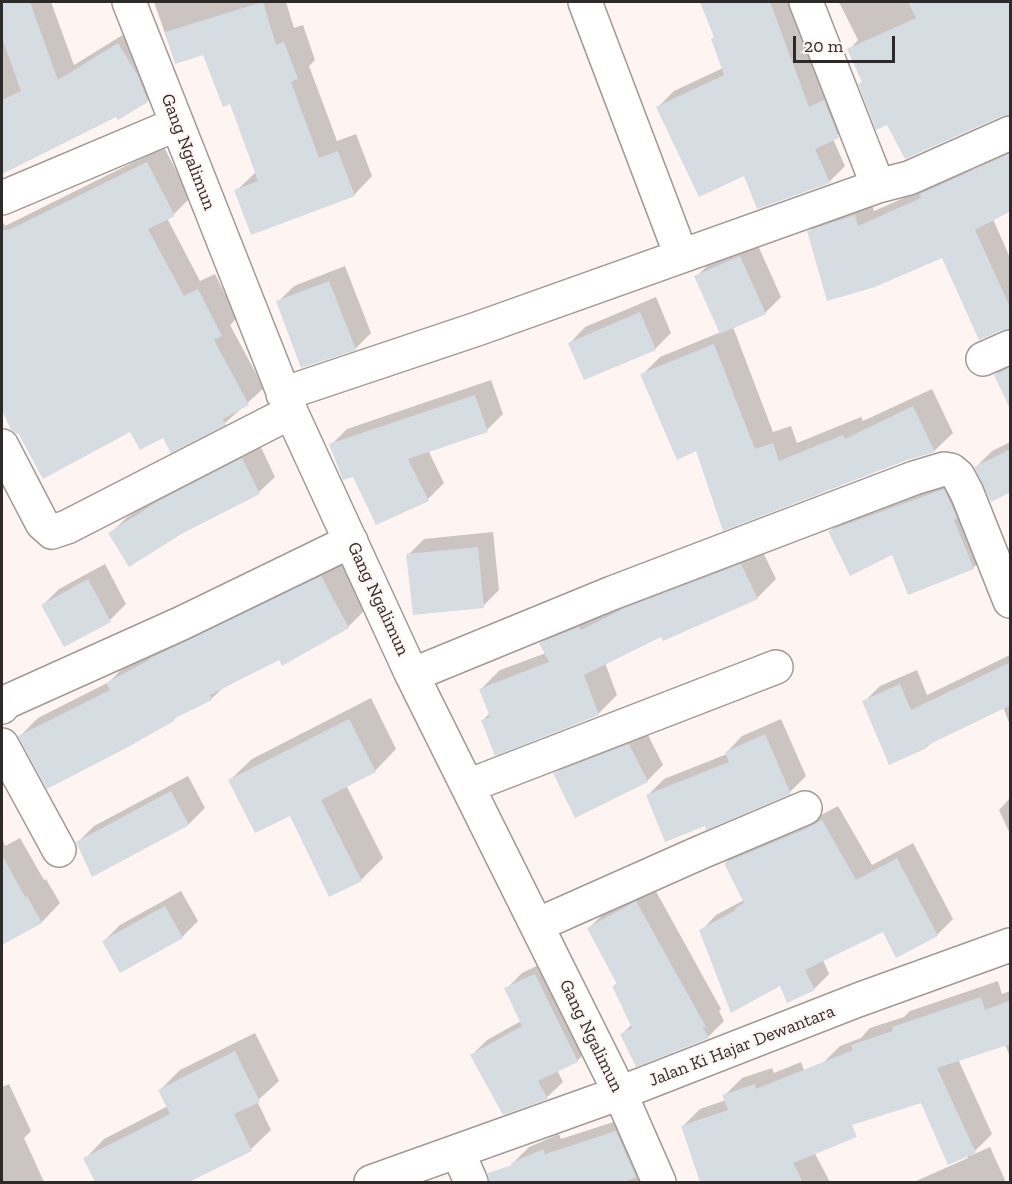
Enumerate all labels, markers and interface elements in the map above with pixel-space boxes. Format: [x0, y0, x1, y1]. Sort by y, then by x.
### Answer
scale bar [796, 24, 898, 62]
text: 20 m [804, 35, 843, 57]
street label: Gang Ngalimun [156, 91, 220, 213]
street label: Gang Ngalimun [342, 539, 414, 659]
street label: Gang Ngalimun [554, 976, 628, 1096]
street label: Jalan Ki Hajar Dewantara [646, 1001, 838, 1091]

